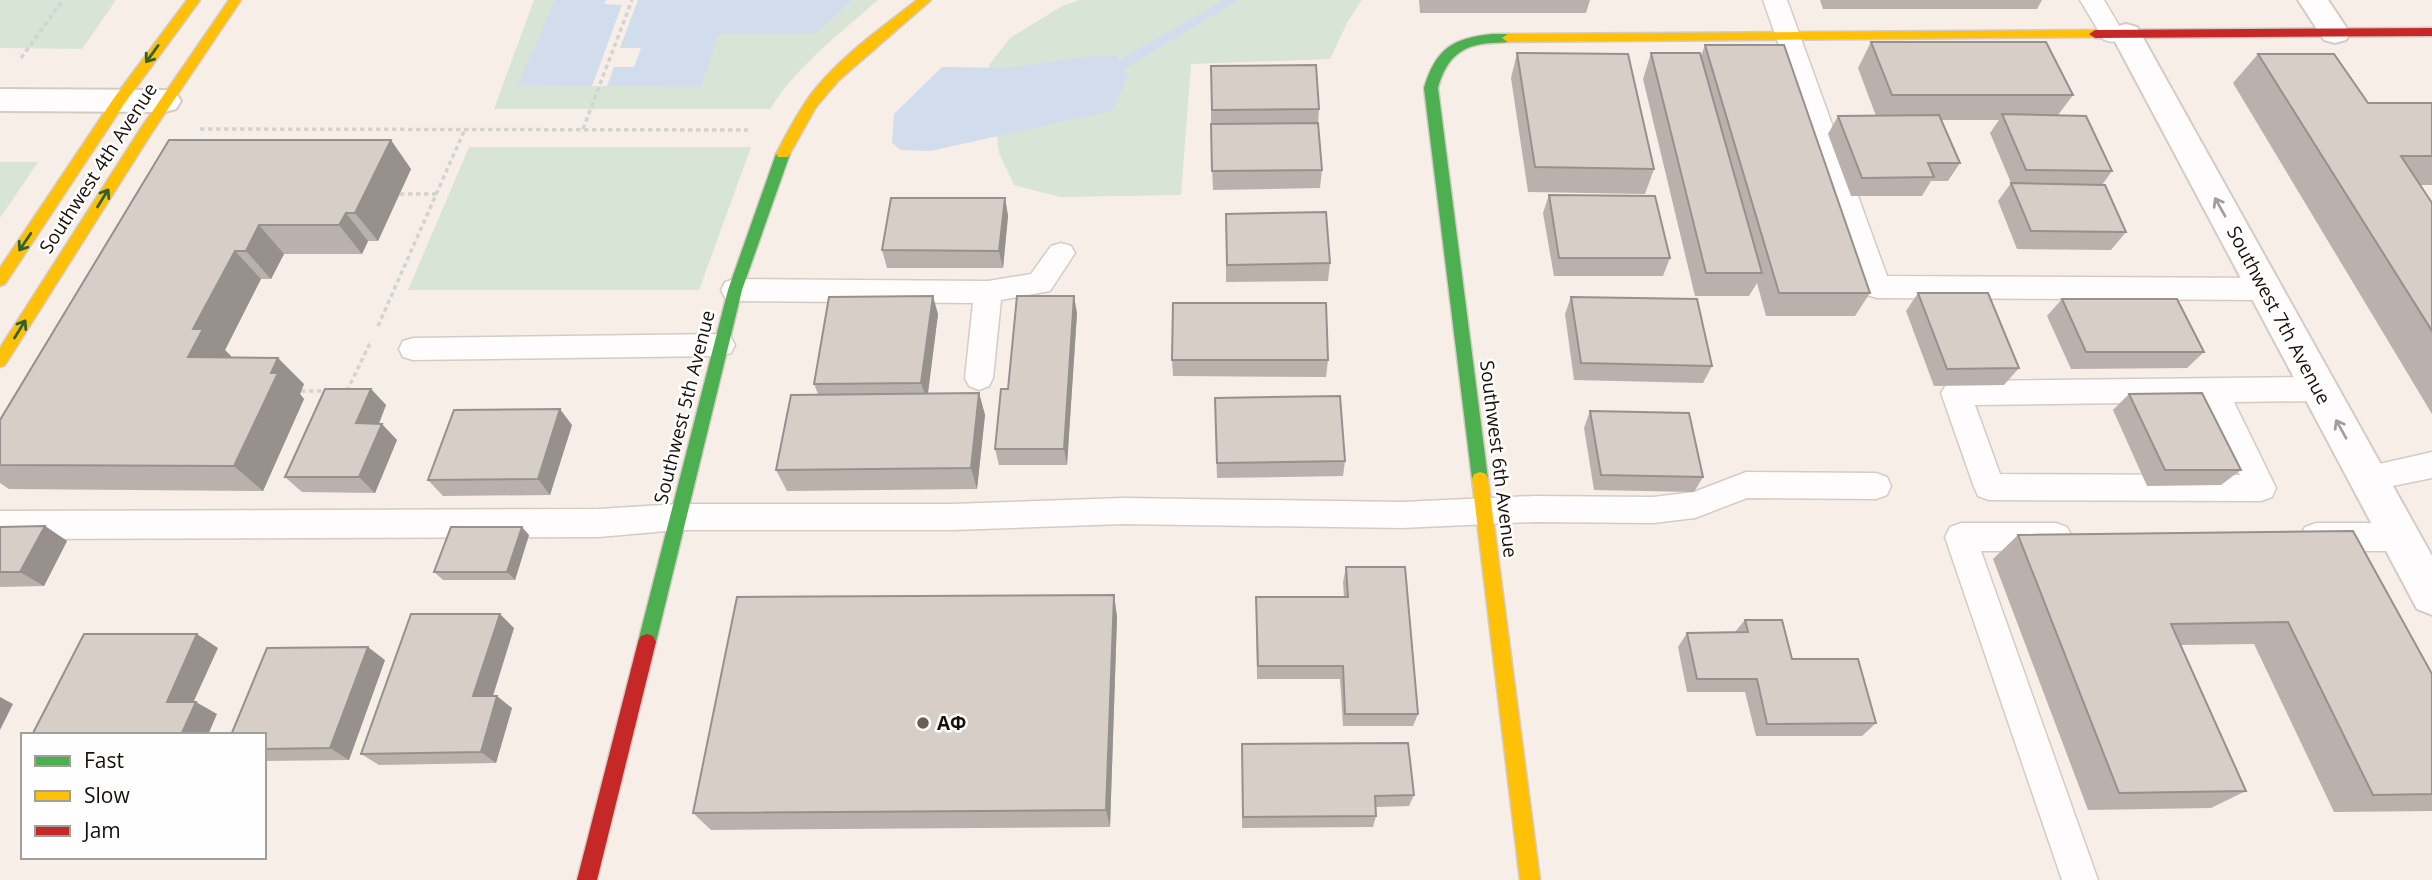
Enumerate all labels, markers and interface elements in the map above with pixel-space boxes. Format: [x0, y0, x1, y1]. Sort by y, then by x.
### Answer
one-way arrow [145, 44, 160, 63]
street label: Southwest 4th Avenue [33, 78, 163, 258]
one-way arrow [97, 189, 111, 209]
one-way arrow [2213, 198, 2227, 218]
street label: Southwest 7th Avenue [2221, 221, 2337, 409]
one-way arrow [17, 232, 31, 252]
street label: Southwest 5th Avenue [647, 308, 721, 506]
one-way arrow [14, 320, 28, 340]
street label: Southwest 6th Avenue [1474, 359, 1524, 559]
one-way arrow [2334, 419, 2347, 440]
place label: ΑΦ [937, 710, 966, 736]
marker: ΑΦ [915, 715, 931, 731]
legend [21, 733, 266, 859]
text: Fast [84, 746, 124, 774]
text: Slow [84, 781, 130, 809]
text: Jam [82, 816, 121, 844]

